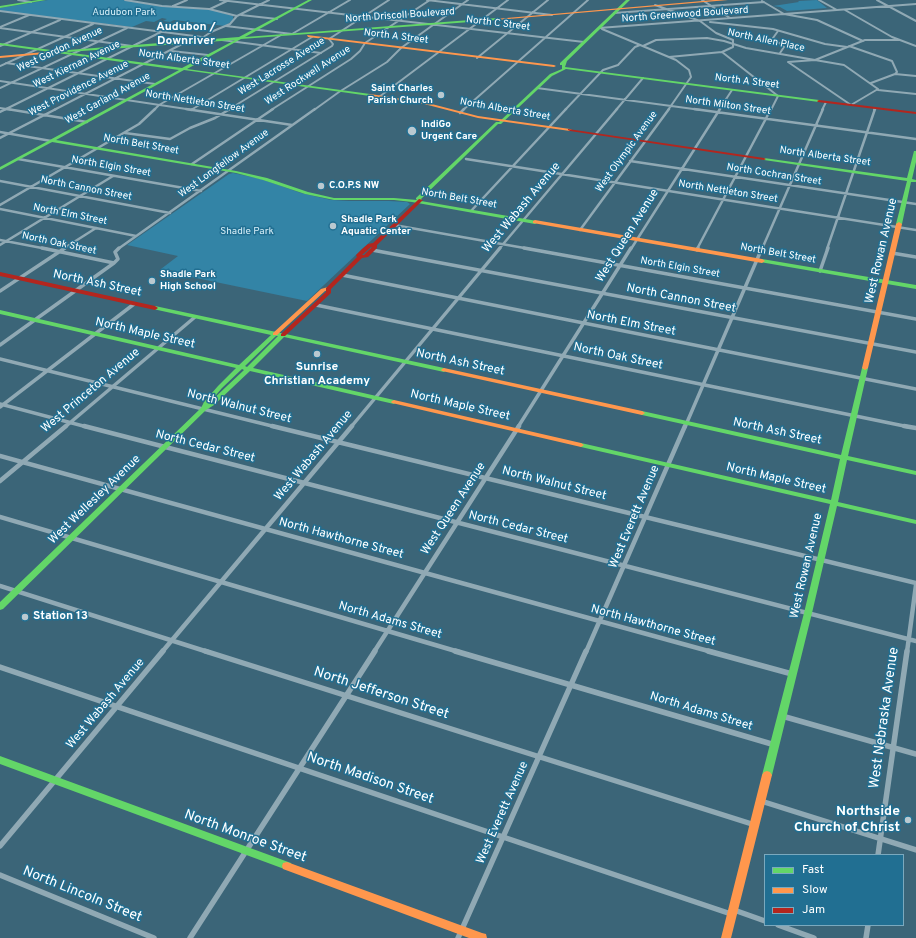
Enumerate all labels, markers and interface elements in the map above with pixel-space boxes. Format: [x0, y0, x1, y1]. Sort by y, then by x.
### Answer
street label: North Greenwood Boulevard [621, 5, 749, 25]
street label: North Driscoll Boulevard [345, 6, 455, 26]
park label: Audubon Park [92, 7, 156, 19]
street label: North C Street [465, 14, 531, 34]
district label: Audubon / Downriver [156, 21, 216, 49]
street label: West Gordon Avenue [15, 25, 105, 75]
street label: North A Street [363, 27, 429, 47]
street label: North Allen Place [726, 27, 806, 55]
street label: West Lacrosse Avenue [237, 35, 327, 99]
street label: West Kiernan Avenue [32, 39, 122, 91]
street label: West Rockwell Avenue [263, 44, 353, 108]
street label: North Alberta Street [138, 48, 230, 72]
street label: West Providence Avenue [27, 59, 131, 119]
street label: West Garland Avenue [63, 71, 153, 127]
street label: North A Street [714, 72, 780, 92]
place label: Saint Charles Parish Church [367, 83, 433, 106]
street label: North Nettleton Street [144, 88, 246, 116]
marker: Saint Charles Parish Church [436, 90, 446, 100]
street label: North Milton Street [685, 94, 771, 118]
street label: North Alberta Street [459, 96, 551, 124]
street label: West Olympic Avenue [594, 109, 660, 195]
place label: IndiGo Urgent Care [421, 119, 477, 142]
marker: IndiGo Urgent Care [406, 125, 418, 137]
street label: West Longfellow Avenue [176, 127, 272, 201]
street label: North Belt Street [102, 132, 180, 158]
street label: North Alberta Street [779, 145, 871, 169]
street label: North Elgin Street [70, 154, 152, 180]
street label: West Wabash Avenue [480, 160, 564, 256]
street label: North Cochran Street [726, 162, 822, 188]
street label: North Cannon Street [39, 174, 133, 204]
street label: North Nettleton Street [677, 178, 779, 206]
place label: C.O.P.S NW [329, 180, 379, 192]
marker: C.O.P.S NW [316, 181, 326, 191]
street label: North Belt Street [420, 186, 498, 212]
street label: West Queen Avenue [593, 187, 663, 285]
street label: West Rowan Avenue [863, 197, 901, 305]
street label: North Elm Street [32, 202, 108, 228]
place label: Shadle Park Aquatic Center [341, 214, 411, 238]
marker: Shadle Park Aquatic Center [328, 221, 338, 231]
park label: Shadle Park [220, 226, 274, 238]
street label: North Oak Street [21, 230, 97, 258]
street label: North Belt Street [739, 241, 817, 267]
street label: North Elgin Street [639, 255, 721, 281]
street label: North Ash Street [51, 268, 143, 300]
place label: Shadle Park High School [160, 269, 216, 292]
marker: Shadle Park High School [147, 276, 157, 286]
street label: North Cannon Street [625, 281, 737, 317]
street label: North Elm Street [585, 308, 677, 340]
street label: North Maple Street [94, 316, 196, 352]
street label: North Oak Street [572, 341, 664, 373]
street label: West Princeton Avenue [39, 346, 143, 436]
street label: North Ash Street [414, 347, 506, 379]
marker: Sunrise Christian Academy [312, 349, 322, 359]
place label: Sunrise Christian Academy [264, 361, 370, 389]
street label: North Walnut Street [185, 387, 293, 427]
street label: North Maple Street [409, 388, 511, 424]
street label: West Wabash Avenue [272, 408, 356, 504]
street label: North Ash Street [731, 416, 823, 448]
street label: North Cedar Street [154, 428, 256, 466]
street label: West Wellesley Avenue [46, 452, 144, 548]
street label: West Queen Avenue [419, 460, 489, 558]
street label: North Maple Street [725, 461, 827, 497]
street label: West Everett Avenue [607, 463, 663, 571]
street label: North Walnut Street [500, 464, 608, 504]
street label: North Cedar Street [467, 509, 569, 547]
street label: West Rowan Avenue [788, 512, 826, 620]
street label: North Hawthorne Street [277, 515, 405, 563]
street label: North Adams Street [337, 599, 443, 643]
street label: North Hawthorne Street [589, 602, 717, 650]
place label: Station 13 [33, 610, 88, 624]
marker: Station 13 [20, 612, 30, 622]
street label: West Nebraska Avenue [867, 646, 903, 790]
street label: West Wabash Avenue [64, 656, 148, 752]
street label: North Jefferson Street [311, 664, 451, 724]
street label: North Adams Street [648, 690, 754, 734]
street label: North Madison Street [304, 749, 436, 809]
street label: West Everett Avenue [474, 759, 532, 867]
place label: Northside Church of Christ [794, 804, 900, 836]
street label: North Monroe Street [181, 807, 309, 867]
marker: Northside Church of Christ [903, 815, 913, 825]
legend [764, 854, 904, 926]
text: Fast [802, 862, 824, 878]
street label: North Lincoln Street [20, 863, 144, 927]
text: Slow [802, 882, 828, 898]
text: Jam [802, 902, 825, 918]

